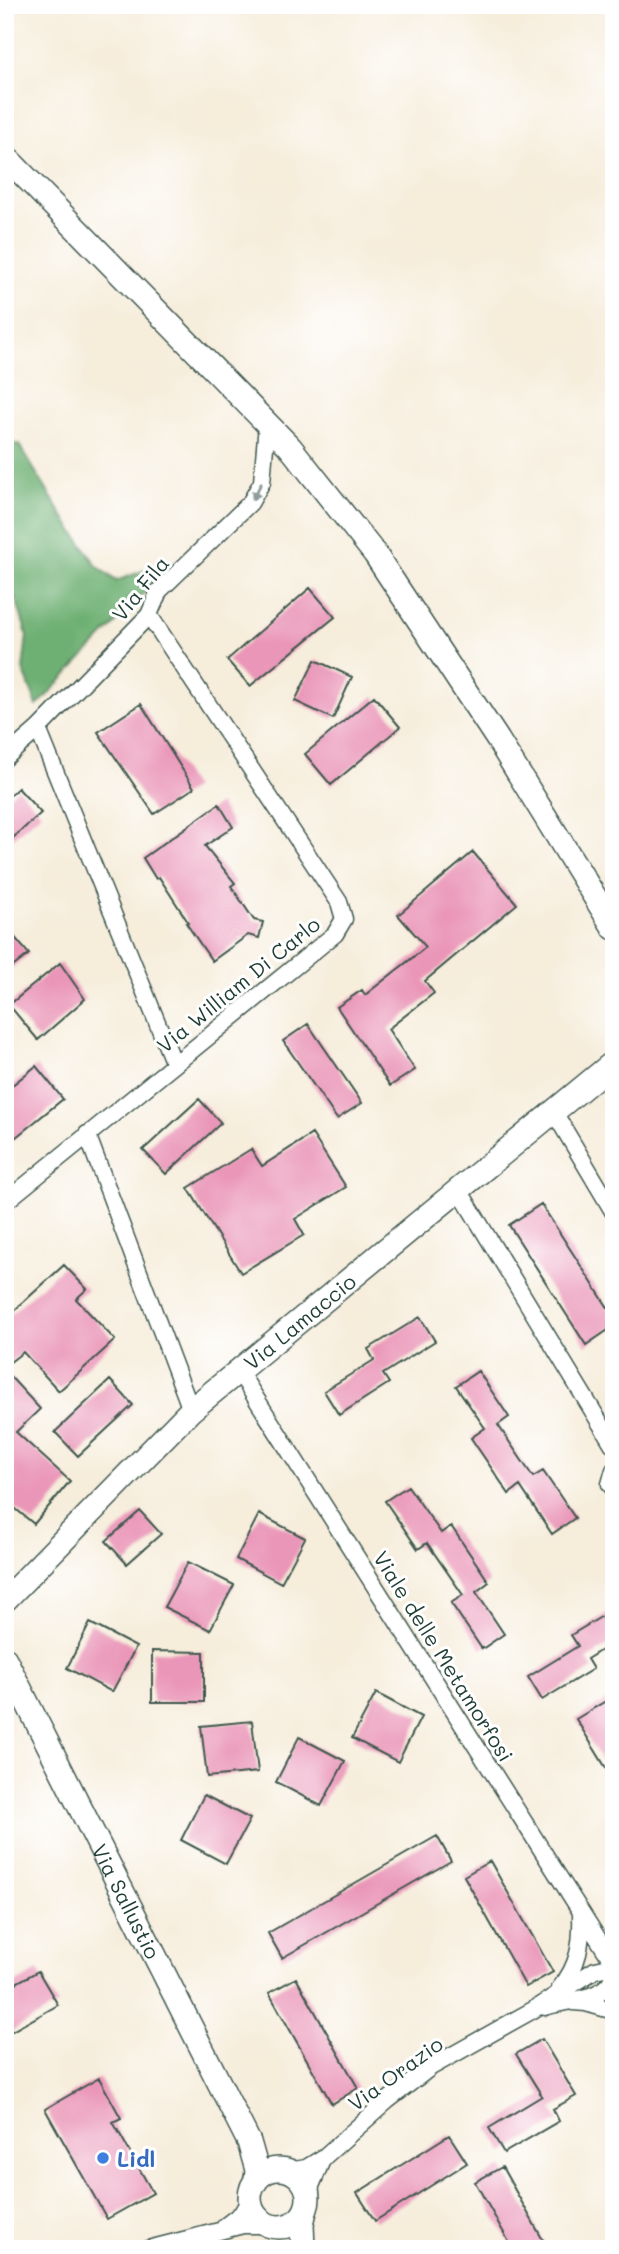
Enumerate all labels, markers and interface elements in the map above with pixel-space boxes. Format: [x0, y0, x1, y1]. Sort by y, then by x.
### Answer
one-way arrow [251, 481, 262, 501]
street label: Via Fila [106, 550, 174, 626]
street label: Via William Di Carlo [151, 910, 325, 1058]
street label: Via Lamaccio [238, 1267, 361, 1375]
street label: Viale delle Metamorfosi [368, 1546, 520, 1766]
street label: Via Sallustio [87, 1839, 167, 1963]
street label: Via Orazio [342, 2030, 448, 2116]
place label: Lidl [117, 2145, 155, 2172]
marker: Lidl [95, 2150, 111, 2166]

